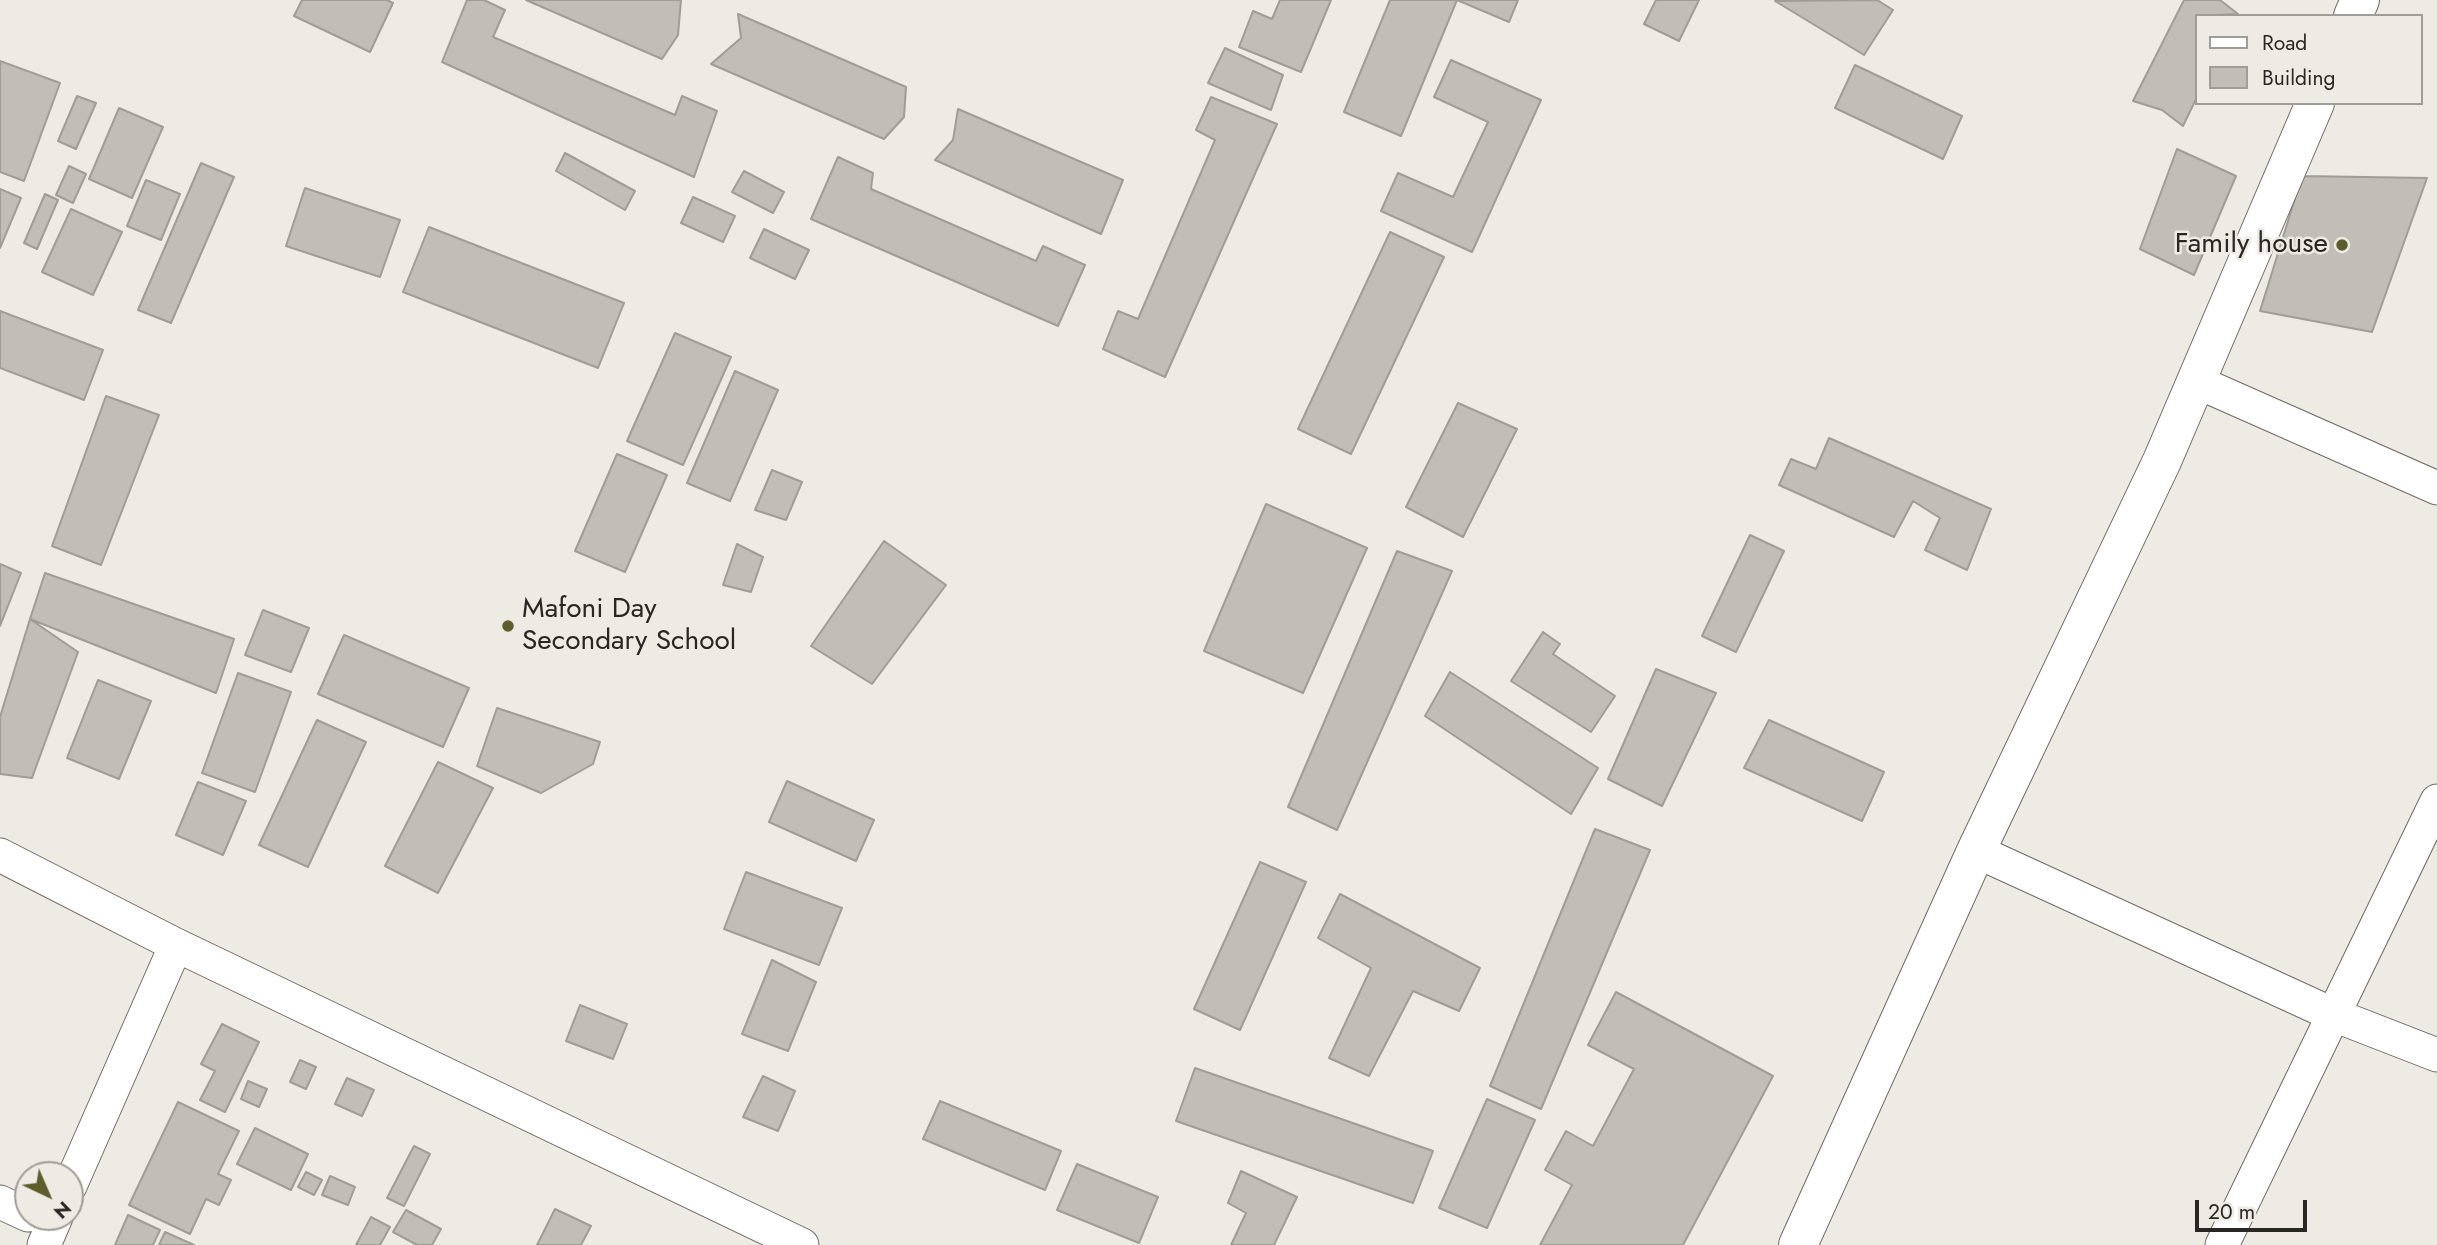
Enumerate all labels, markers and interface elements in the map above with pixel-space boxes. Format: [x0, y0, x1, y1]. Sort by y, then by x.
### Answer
legend [2196, 14, 2423, 105]
text: Road [2262, 28, 2307, 58]
text: Building [2262, 63, 2335, 93]
place label: Family house [2175, 228, 2328, 262]
marker: Family house [2334, 237, 2350, 253]
place label: Mafoni Day Secondary School [522, 593, 736, 659]
marker: Mafoni Day Secondary School [500, 618, 516, 634]
north arrow [14, 1161, 84, 1231]
scale bar [2199, 1186, 2311, 1230]
text: N [48, 1195, 77, 1225]
text: 20 m [2208, 1197, 2255, 1227]

